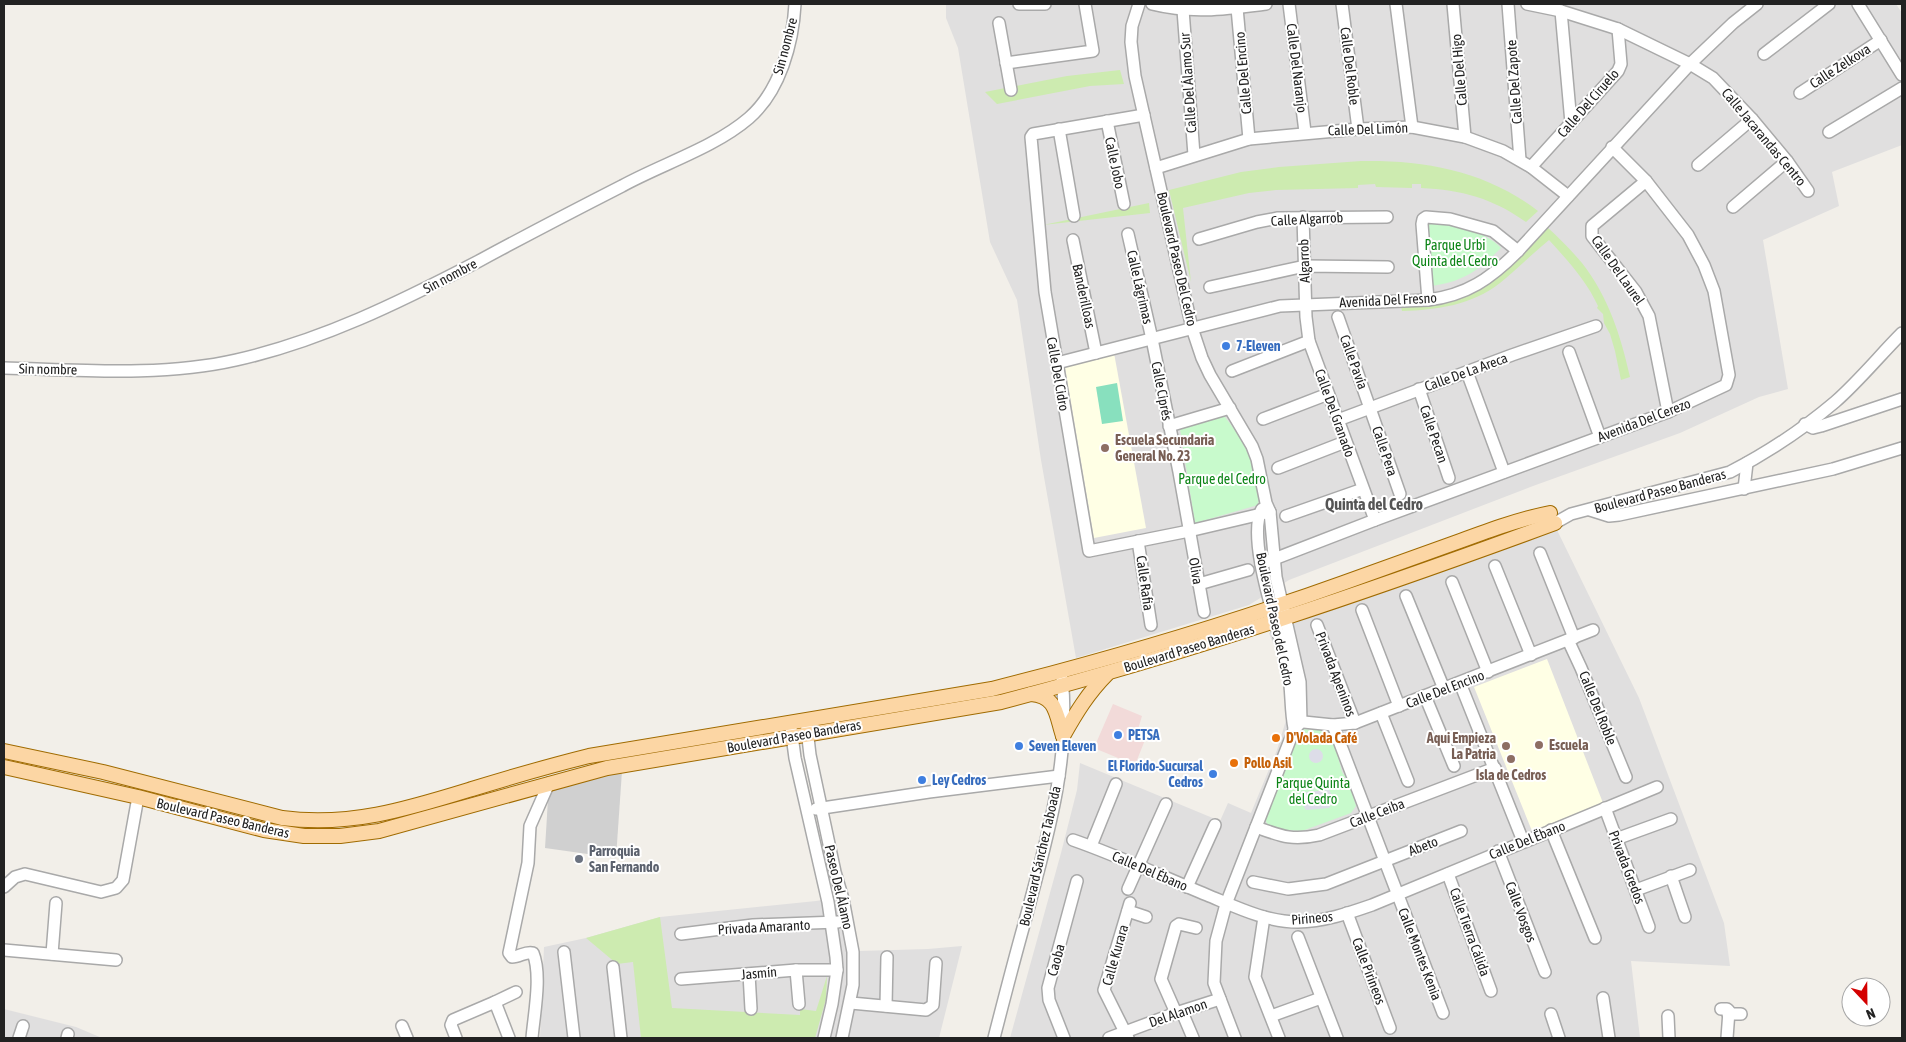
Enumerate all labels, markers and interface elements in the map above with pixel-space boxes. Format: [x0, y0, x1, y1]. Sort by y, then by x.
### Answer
street label: Sin nombre [770, 16, 800, 76]
street label: Calle Del Naranjo [1284, 22, 1310, 114]
street label: Calle Del Roble [1337, 26, 1363, 106]
street label: Calle Del Álamo Sur [1176, 31, 1199, 134]
street label: Calle Del Encino [1231, 31, 1255, 115]
street label: Calle Del Higo [1448, 34, 1470, 106]
street label: Calle Del Zapote [1503, 39, 1525, 125]
street label: Calle Zelkova [1807, 40, 1873, 92]
street label: Calle Del Ciruelo [1554, 66, 1622, 140]
street label: Calle Jacarandas Centro [1719, 85, 1809, 189]
street label: Calle Del Limón [1328, 120, 1408, 138]
street label: Calle Jobo [1102, 136, 1128, 190]
street label: Boulevard Paseo Del Cedro [1154, 190, 1200, 328]
street label: Calle Algarrob [1270, 209, 1344, 229]
street label: Calle Del Laurel [1588, 232, 1648, 308]
park label: Parque Urbi Quinta del Cedro [1412, 237, 1498, 269]
street label: Algarrob [1295, 238, 1313, 283]
street label: Calle Lágrimas [1124, 249, 1156, 325]
street label: Sin nombre [420, 255, 480, 297]
street label: Banderilloas [1069, 262, 1099, 330]
street label: Avenida Del Fresno [1339, 289, 1437, 311]
street label: Calle Pavía [1337, 333, 1371, 391]
street label: Calle Del Cidro [1044, 336, 1072, 412]
place label: 7-Eleven [1236, 338, 1281, 354]
marker: 7-Eleven [1220, 340, 1232, 352]
street label: Calle De La Areca [1422, 350, 1510, 394]
street label: Sin nombre [19, 360, 77, 378]
street label: Calle Ciprés [1148, 360, 1176, 422]
street label: Calle Del Granado [1312, 367, 1358, 459]
street label: Avenida Del Cerezo [1595, 395, 1693, 445]
street label: Calle Pecan [1417, 403, 1451, 465]
street label: Calle Pera [1369, 424, 1401, 478]
place label: Escuela Secundaria General No. 23 [1115, 432, 1215, 464]
marker: Escuela Secundaria General No. 23 [1099, 442, 1111, 454]
street label: Boulevard Paseo Banderas [1592, 466, 1728, 516]
park label: Parque del Cedro [1178, 471, 1266, 487]
district label: Quinta del Cedro [1325, 495, 1424, 513]
street label: Boulevard Paseo del Cedro [1253, 551, 1297, 687]
street label: Calle Rafia [1133, 554, 1157, 612]
street label: Oliva [1186, 556, 1206, 586]
street label: Boulevard Paseo Banderas [1122, 621, 1256, 675]
street label: Privada Apeninos [1312, 629, 1360, 719]
street label: Calle Del Encino [1404, 667, 1486, 711]
street label: Calle Del Roble [1576, 669, 1620, 747]
street label: Boulevard Paseo Banderas [726, 716, 862, 756]
place label: PETSA [1128, 727, 1160, 743]
marker: PETSA [1112, 729, 1124, 741]
place label: D'Volada Café [1286, 730, 1357, 746]
place label: Aqui Empieza La Patria [1426, 730, 1496, 762]
marker: D'Volada Café [1270, 732, 1282, 744]
place label: Escuela [1549, 737, 1589, 753]
place label: Seven Eleven [1029, 738, 1097, 754]
marker: Escuela [1533, 739, 1545, 751]
marker: Seven Eleven [1013, 740, 1025, 752]
marker: Aqui Empieza La Patria [1500, 740, 1512, 752]
marker: Isla de Cedros [1505, 753, 1517, 765]
place label: Pollo Asil [1244, 755, 1292, 771]
marker: Pollo Asil [1228, 757, 1240, 769]
place label: El Florido-Sucursal Cedros [1108, 758, 1203, 790]
place label: Isla de Cedros [1476, 767, 1546, 783]
marker: El Florido-Sucursal Cedros [1207, 768, 1219, 780]
place label: Ley Cedros [932, 772, 986, 788]
marker: Ley Cedros [916, 774, 928, 786]
park label: Parque Quinta del Cedro [1276, 775, 1350, 807]
street label: Boulevard Sánchez Taboada [1016, 784, 1064, 928]
street label: Boulevard Paseo Banderas [155, 795, 291, 841]
street label: Calle Ceiba [1347, 795, 1407, 831]
street label: Calle Del Ëbano [1487, 817, 1567, 863]
street label: Privada Gredos [1606, 828, 1648, 906]
street label: Abeto [1406, 833, 1440, 859]
place label: Parroquia San Fernando [589, 843, 660, 875]
street label: Paseo Del Álamo [821, 843, 857, 931]
street label: Calle Del Ébano [1110, 848, 1190, 894]
marker: Parroquia San Fernando [573, 853, 585, 865]
street label: Calle Vosgos [1502, 879, 1540, 945]
street label: Calle Tierra Cálida [1447, 886, 1493, 978]
street label: Calle Montes Kenia [1395, 906, 1445, 1002]
street label: Pirineos [1291, 908, 1334, 928]
street label: Privada Amaranto [717, 917, 811, 937]
street label: Calle Kurara [1099, 923, 1131, 987]
street label: Calle Pirineos [1349, 935, 1389, 1007]
street label: Caoba [1044, 942, 1068, 978]
street label: Jasmín [740, 963, 778, 983]
north arrow [1841, 977, 1891, 1027]
street label: Del Alamon [1147, 996, 1209, 1030]
text: N [1864, 1005, 1878, 1023]

